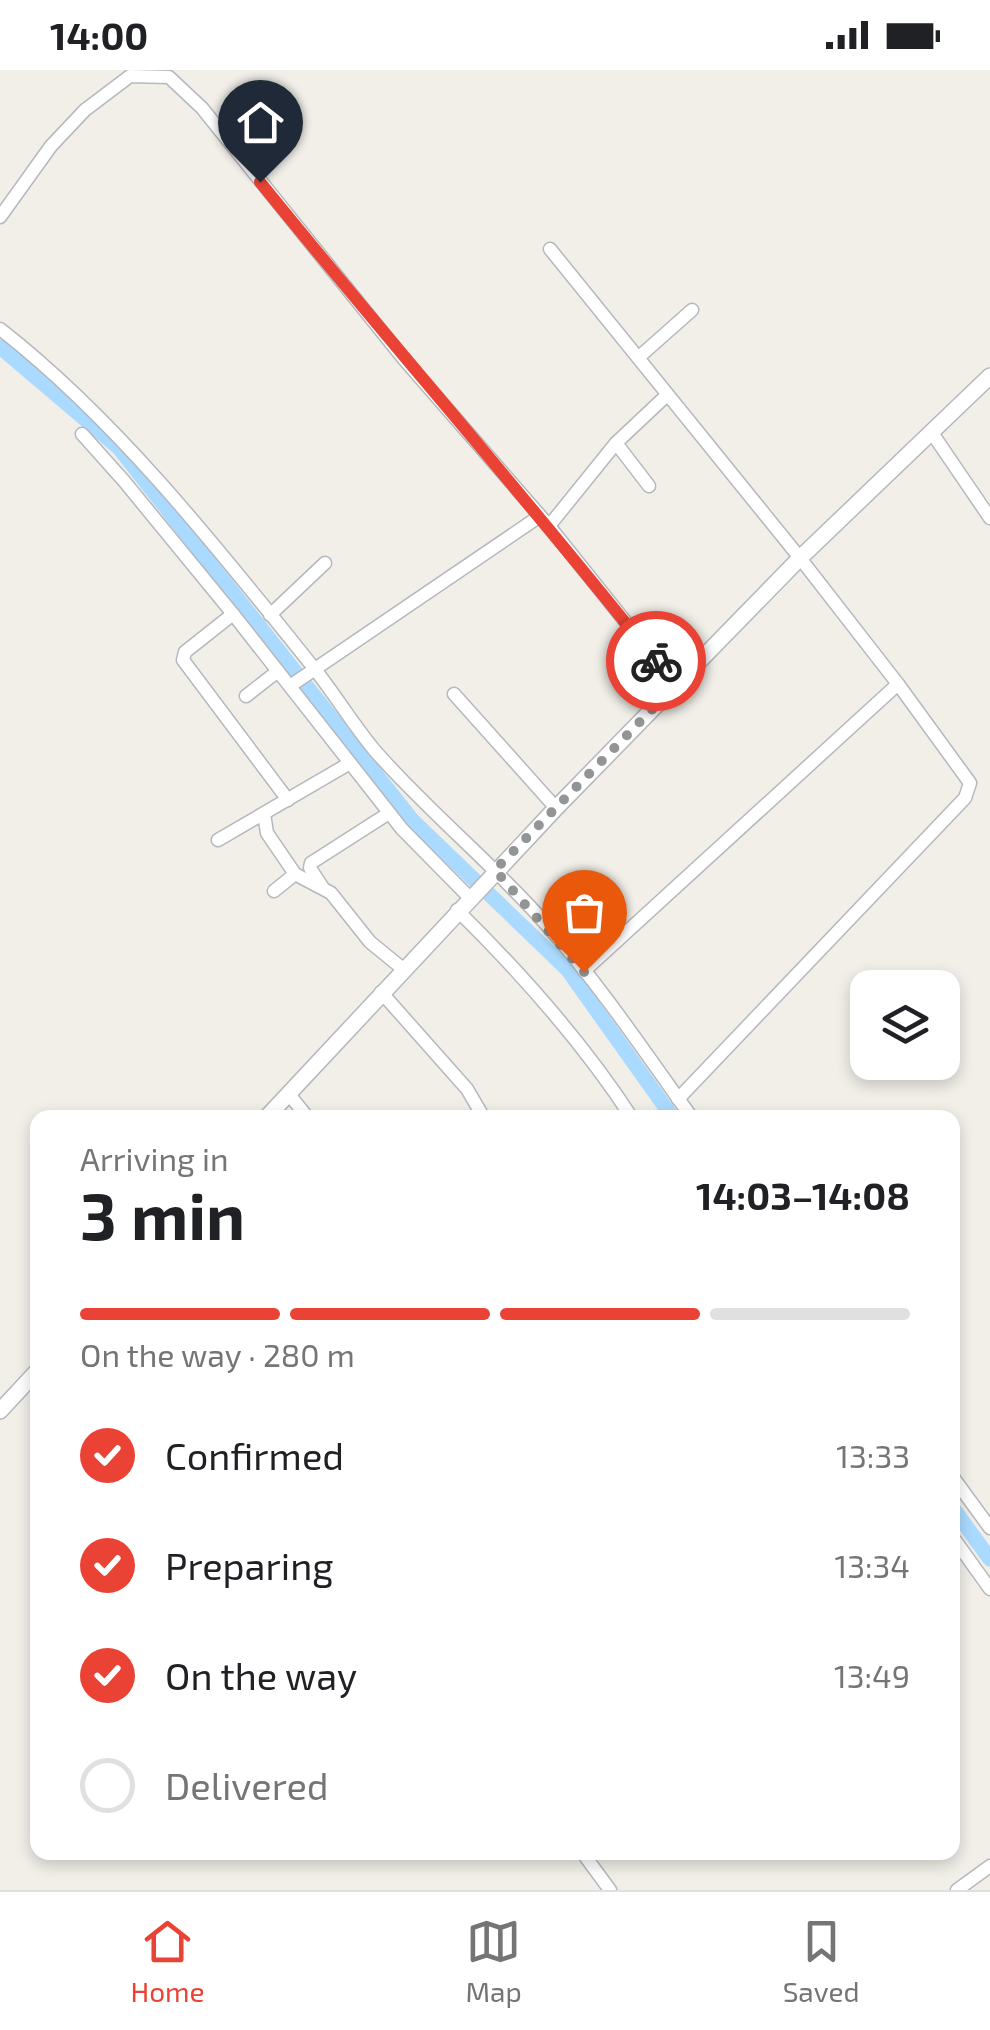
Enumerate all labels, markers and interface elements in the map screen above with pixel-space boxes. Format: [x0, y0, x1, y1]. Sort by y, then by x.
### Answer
text: 14:00 [50, 12, 148, 58]
pin [218, 80, 303, 183]
icon: home [233, 95, 288, 150]
courier [606, 611, 706, 711]
icon: bike [629, 634, 684, 689]
pin [542, 870, 627, 973]
icon: bag [557, 885, 612, 940]
map controls [850, 970, 960, 1080]
button: layers [850, 970, 960, 1080]
text: Arriving in [80, 1139, 229, 1177]
text: 14:03–14:08 [696, 1172, 910, 1218]
text: 3 min [80, 1175, 245, 1253]
text: On the way · 280 m [80, 1335, 355, 1373]
icon: check [80, 1428, 135, 1483]
text: Confirmed [165, 1432, 344, 1478]
text: 13:33 [836, 1436, 910, 1474]
icon: check [80, 1538, 135, 1593]
text: Preparing [165, 1542, 333, 1588]
text: 13:34 [834, 1546, 910, 1584]
icon: check [80, 1648, 135, 1703]
text: On the way [165, 1652, 357, 1698]
text: 13:49 [834, 1656, 910, 1694]
text: Delivered [165, 1762, 329, 1808]
tab: Home [130, 1914, 205, 2008]
tab: Map [466, 1914, 522, 2008]
tab: Saved [783, 1914, 860, 2008]

